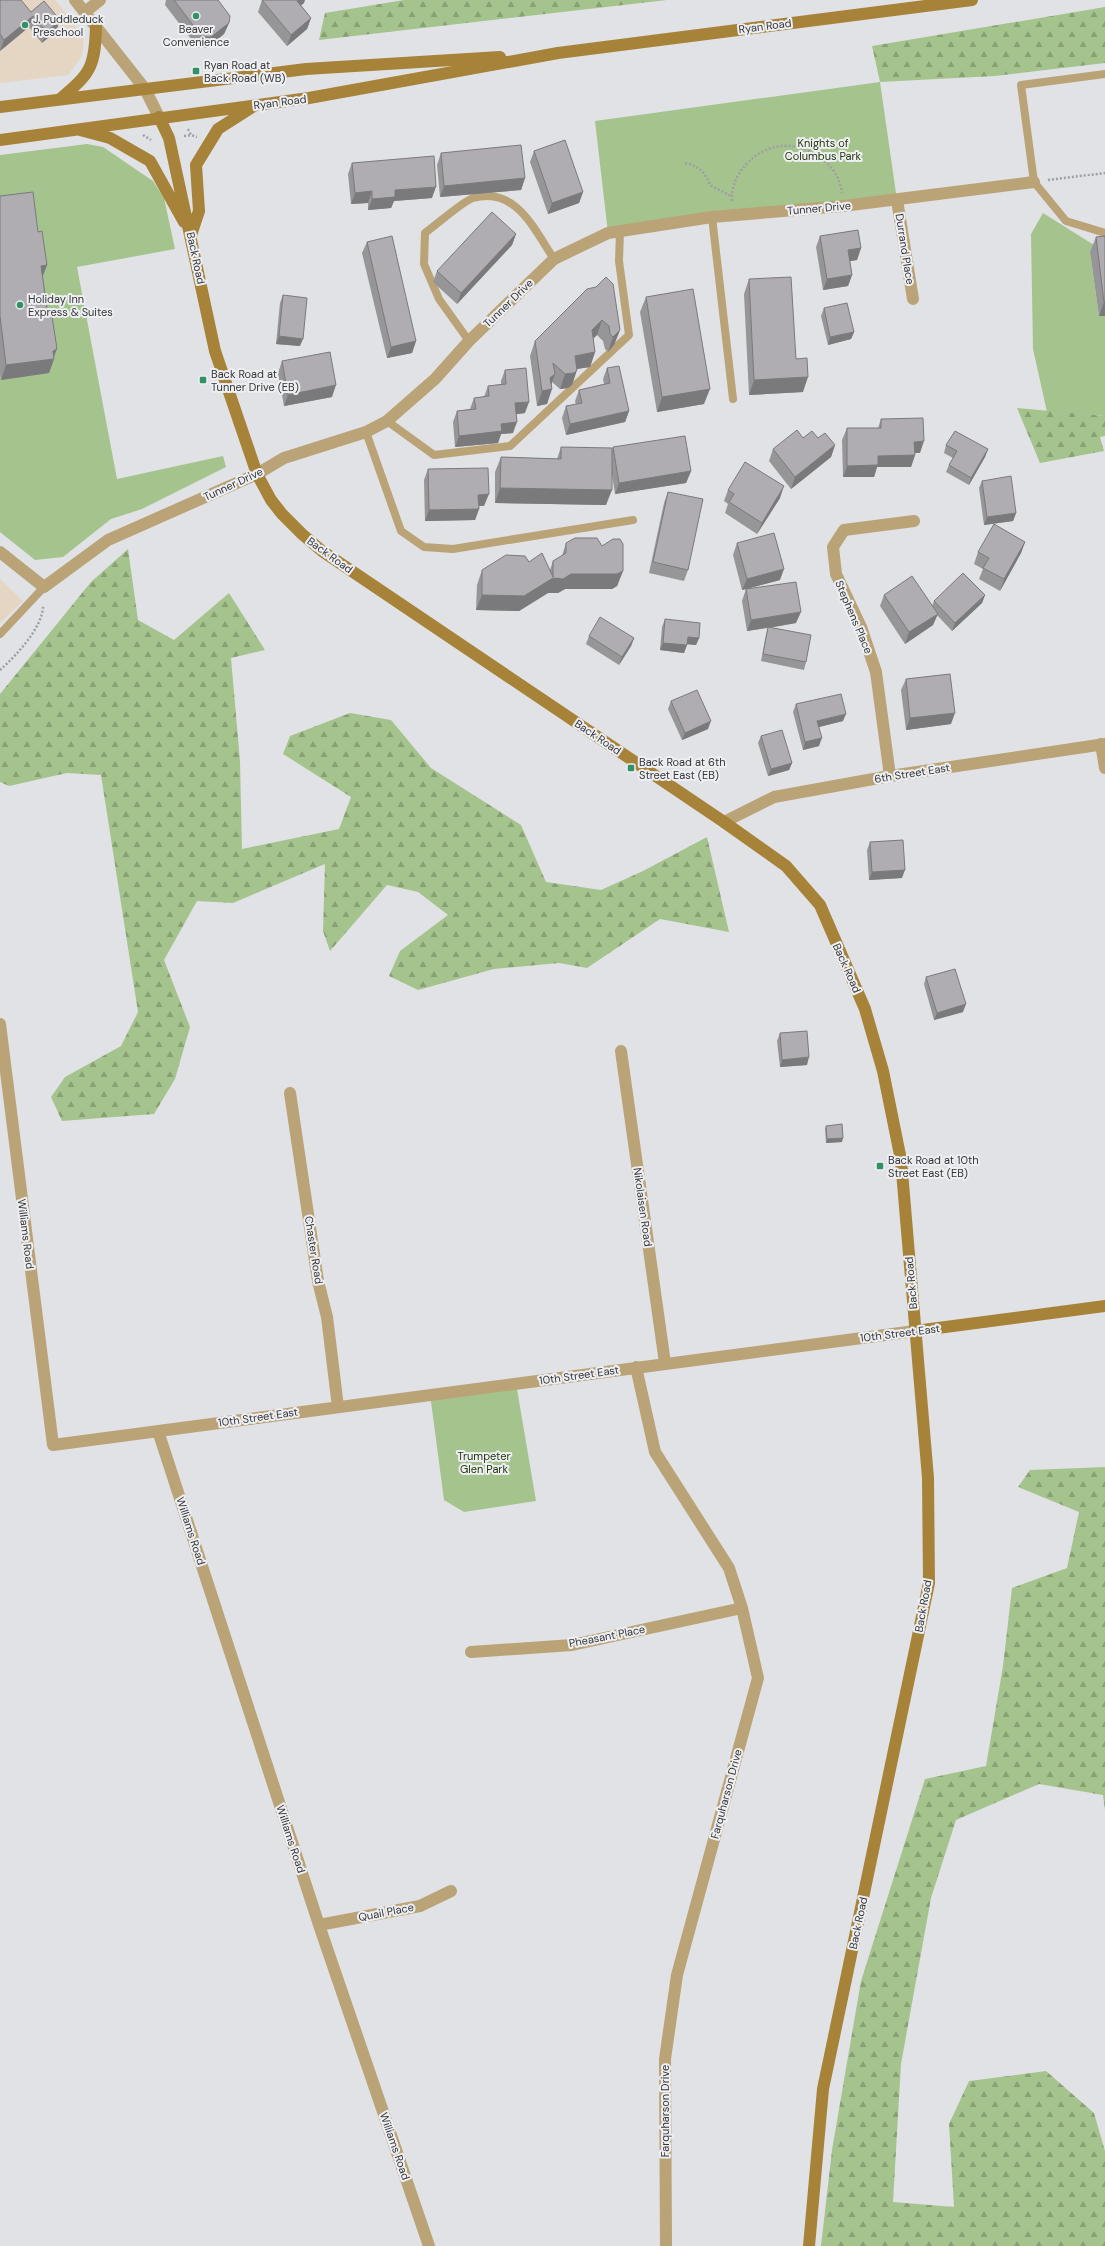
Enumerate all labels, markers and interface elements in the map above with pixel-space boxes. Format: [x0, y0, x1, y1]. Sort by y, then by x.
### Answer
marker: Beaver Convenience [191, 11, 201, 21]
place label: J. Puddleduck Preschool [33, 12, 104, 39]
street label: Ryan Road [738, 16, 792, 36]
marker: J. Puddleduck Preschool [20, 20, 30, 30]
place label: Beaver Convenience [163, 22, 229, 49]
place label: Ryan Road at Back Road (WB) [204, 58, 285, 85]
marker: Ryan Road at Back Road (WB) [191, 66, 201, 76]
street label: Ryan Road [253, 92, 307, 112]
park label: Knights of Columbus Park [785, 136, 862, 163]
street label: Tunner Drive [787, 198, 851, 218]
street label: Durrand Place [892, 213, 918, 285]
street label: Back Road [184, 231, 208, 285]
street label: Tunner Drive [480, 276, 536, 330]
place label: Holiday Inn Express & Suites [28, 292, 113, 319]
marker: Holiday Inn Express & Suites [15, 300, 25, 310]
place label: Back Road at Tunner Drive (EB) [211, 367, 299, 394]
marker: Back Road at Tunner Drive (EB) [198, 375, 208, 385]
street label: Tunner Drive [201, 464, 265, 504]
street label: Back Road [304, 534, 356, 576]
street label: Stephens Place [832, 578, 876, 656]
street label: Back Road [572, 716, 624, 758]
place label: Back Road at 6th Street East (EB) [639, 755, 726, 782]
street label: 6th Street East [873, 760, 951, 786]
marker: Back Road at 6th Street East (EB) [626, 763, 636, 773]
street label: Back Road [830, 941, 864, 995]
place label: Back Road at 10th Street East (EB) [888, 1153, 979, 1180]
marker: Back Road at 10th Street East (EB) [875, 1161, 885, 1171]
street label: Nikolaisen Road [631, 1167, 655, 1247]
street label: Williams Road [15, 1198, 37, 1270]
street label: Chaster Road [302, 1215, 326, 1285]
street label: Back Road [902, 1256, 920, 1310]
street label: 10th Street East [859, 1321, 941, 1345]
street label: 10th Street East [538, 1362, 620, 1388]
street label: 10th Street East [217, 1404, 299, 1430]
park label: Trumpeter Glen Park [457, 1449, 511, 1476]
street label: Williams Road [173, 1495, 209, 1567]
street label: Back Road [912, 1579, 935, 1633]
street label: Pheasant Place [568, 1622, 646, 1650]
street label: Farquharson Drive [707, 1748, 745, 1840]
street label: Williams Road [273, 1803, 309, 1875]
street label: Back Road [846, 1896, 870, 1950]
street label: Quail Place [357, 1900, 415, 1924]
street label: Farquharson Drive [658, 2065, 672, 2157]
street label: Williams Road [377, 2110, 413, 2182]

